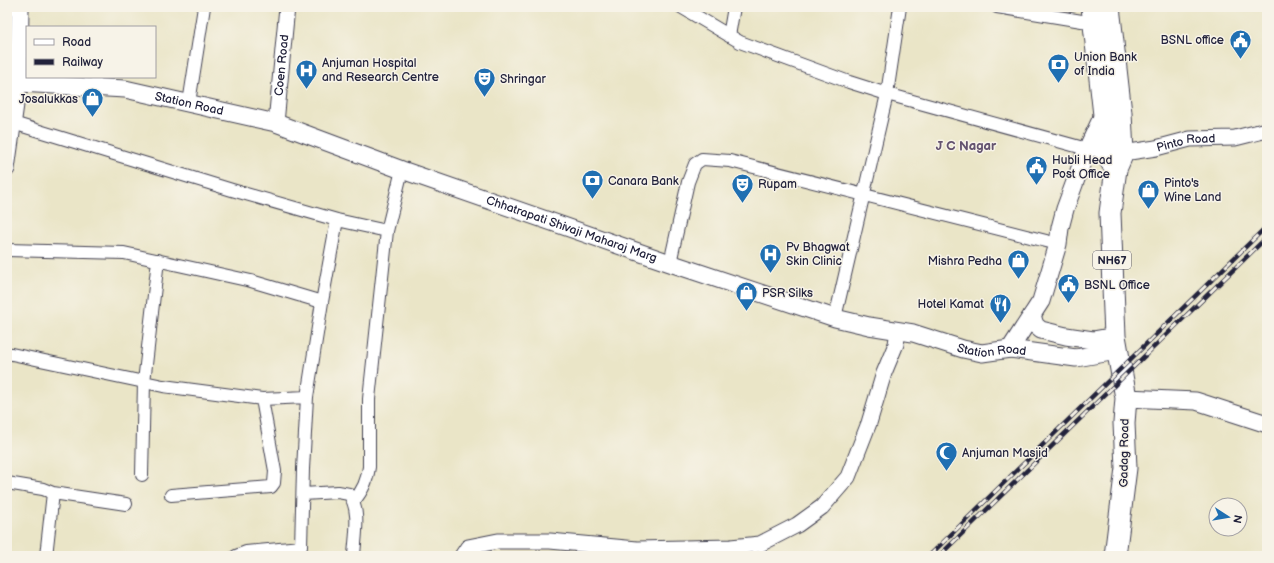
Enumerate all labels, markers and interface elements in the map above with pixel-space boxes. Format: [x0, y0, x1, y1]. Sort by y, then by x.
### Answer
legend [26, 26, 156, 78]
public building icon: BSNL office [1227, 27, 1253, 60]
place label: BSNL office [1160, 33, 1224, 48]
street label: Coen Road [272, 34, 292, 97]
text: Road [62, 35, 91, 50]
place label: Union Bank of India [1074, 50, 1137, 79]
bank icon: Union Bank of India [1045, 51, 1071, 84]
text: Railway [62, 55, 104, 70]
place label: Anjuman Hospital and Research Centre [322, 56, 439, 85]
hospital icon: Anjuman Hospital and Research Centre [294, 57, 320, 90]
theatre icon: Shringar [472, 66, 498, 99]
place label: Shringar [500, 72, 547, 87]
shop icon: Josalukkas [80, 86, 106, 119]
street label: Station Road [153, 89, 225, 119]
place label: Josalukkas [19, 92, 78, 107]
street label: Pinto Road [1155, 131, 1215, 156]
district label: J C Nagar [936, 138, 997, 154]
place label: Hubli Head Post Office [1052, 153, 1113, 182]
public building icon: Hubli Head Post Office [1024, 154, 1050, 187]
bank icon: Canara Bank [580, 168, 606, 201]
theatre icon: Rupam [729, 171, 755, 204]
place label: Canara Bank [608, 174, 679, 189]
place label: Pinto's Wine Land [1164, 176, 1221, 205]
place label: Rupam [758, 177, 797, 192]
shop icon: Pinto's Wine Land [1135, 177, 1161, 210]
street label: Chhatrapati Shivaji Maharaj Marg [484, 193, 659, 266]
place label: Pv Bhagwat Skin Clinic [786, 240, 850, 269]
hospital icon: Pv Bhagwat Skin Clinic [757, 241, 783, 274]
shop icon: Mishra Pedha [1005, 248, 1031, 281]
road number: NH67 [1093, 251, 1131, 269]
place label: Mishra Pedha [928, 254, 1002, 269]
public building icon: BSNL Office [1056, 272, 1082, 305]
place label: BSNL Office [1084, 278, 1150, 293]
shop icon: PSR Silks [734, 280, 760, 313]
place label: PSR Silks [762, 286, 813, 301]
restaurant icon: Hotel Kamat [987, 291, 1013, 324]
place label: Hotel Kamat [917, 297, 984, 312]
street label: Station Road [955, 341, 1027, 361]
street label: Gadag Road [1116, 418, 1133, 487]
mosque icon: Anjuman Masjid [934, 440, 960, 473]
place label: Anjuman Masjid [962, 446, 1048, 461]
north arrow [1208, 497, 1248, 537]
text: N [1230, 514, 1245, 524]

